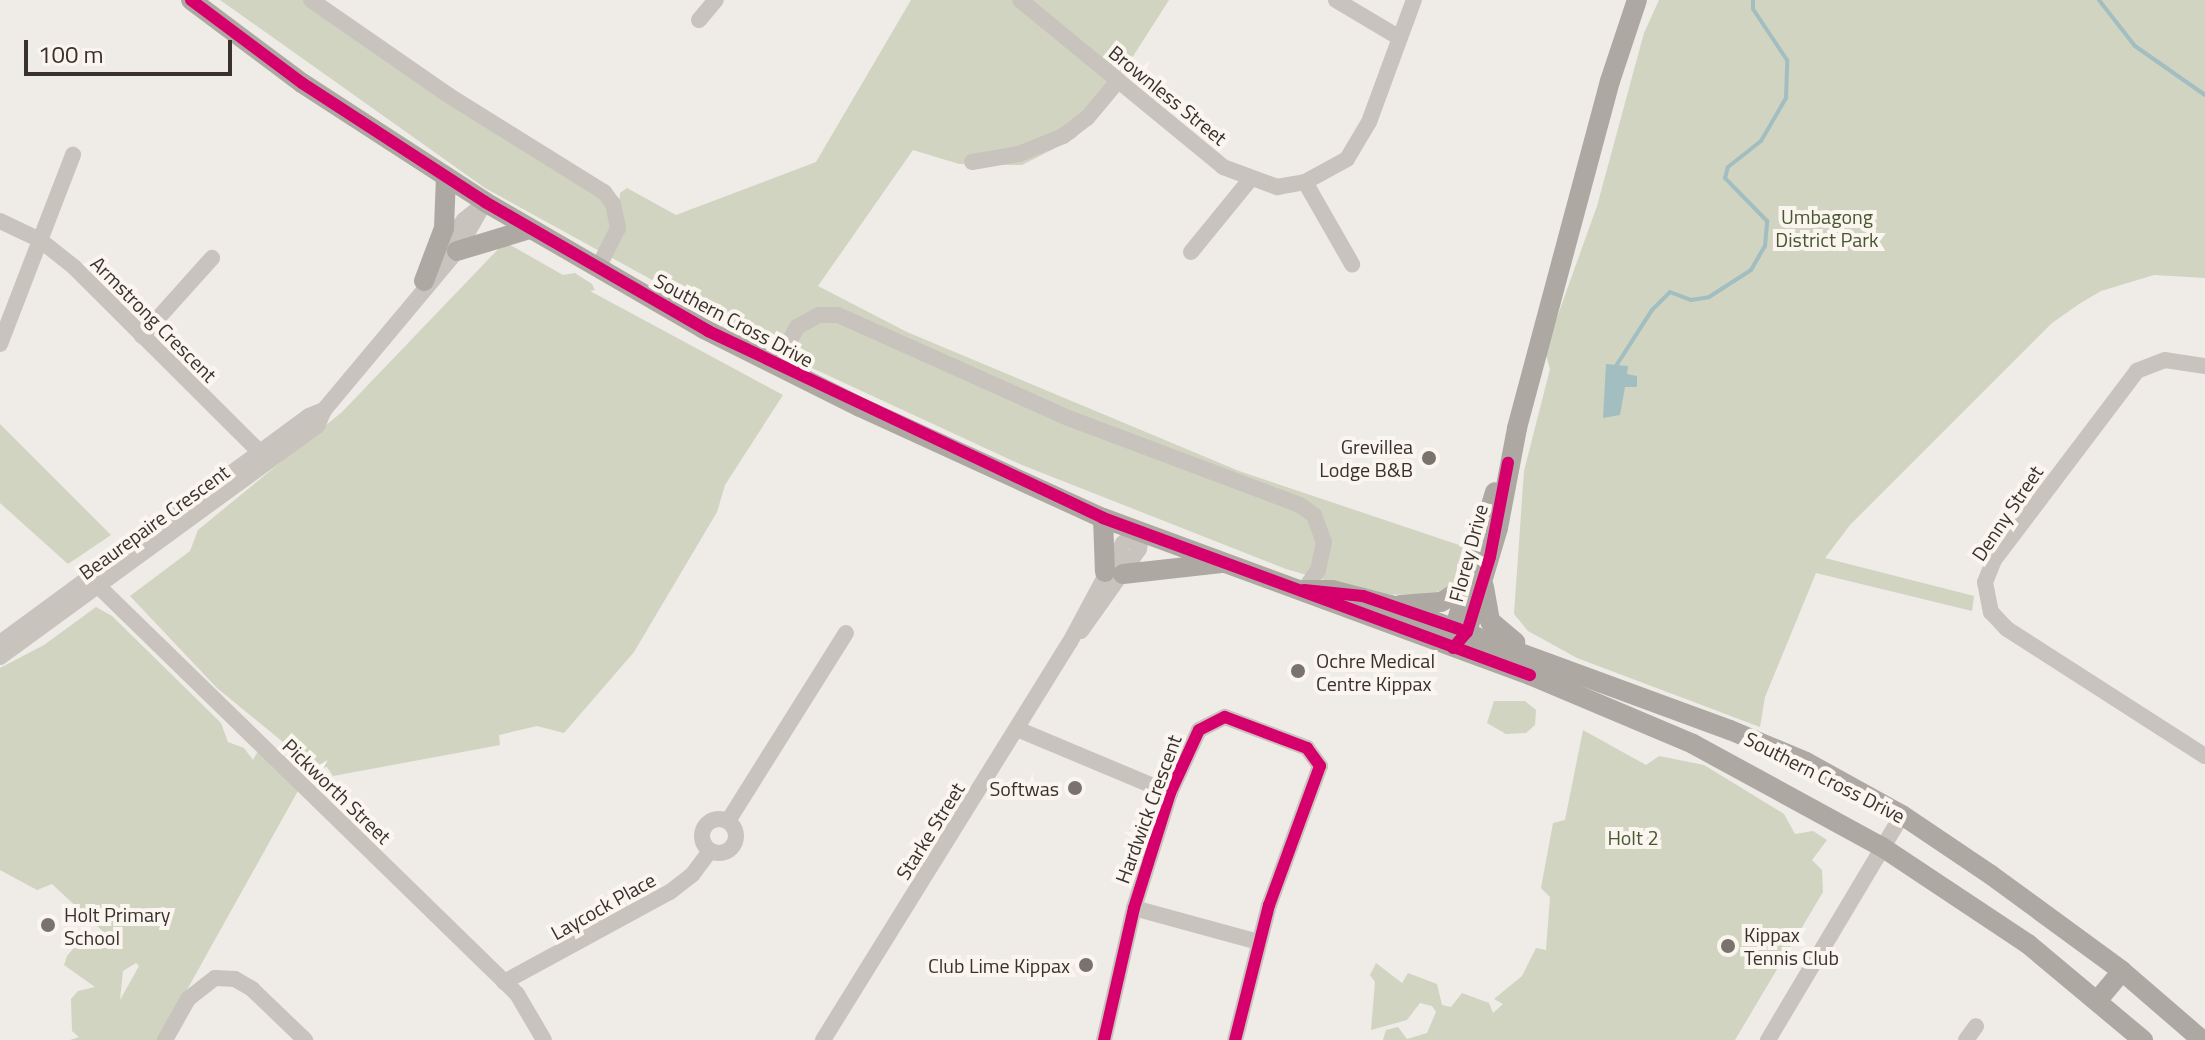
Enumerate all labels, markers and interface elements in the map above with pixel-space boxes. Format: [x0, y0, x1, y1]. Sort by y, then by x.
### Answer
scale bar [28, 24, 236, 74]
text: 100 m [38, 36, 104, 72]
street label: Brownless Street [1104, 40, 1232, 150]
park label: Umbagong District Park [1775, 204, 1879, 251]
street label: Armstrong Crescent [86, 251, 222, 387]
street label: Southern Cross Drive [650, 268, 818, 372]
place label: Grevillea Lodge B&B [1319, 434, 1413, 481]
marker: Grevillea Lodge B&B [1420, 449, 1438, 467]
street label: Beaurepaire Crescent [74, 460, 234, 584]
street label: Denny Street [1966, 461, 2048, 565]
street label: Florey Drive [1443, 502, 1493, 604]
place label: Ochre Medical Centre Kippax [1316, 648, 1435, 695]
marker: Ochre Medical Centre Kippax [1287, 660, 1309, 682]
street label: Southern Cross Drive [1741, 726, 1909, 828]
street label: Hardwick Crescent [1110, 731, 1186, 887]
street label: Pickworth Street [278, 733, 396, 849]
place label: Softwas [990, 776, 1059, 800]
street label: Starke Street [891, 778, 969, 884]
marker: Softwas [1066, 779, 1084, 797]
park label: Holt 2 [1607, 825, 1659, 849]
street label: Laycock Place [546, 867, 660, 945]
place label: Holt Primary School [64, 902, 170, 949]
marker: Holt Primary School [39, 916, 57, 934]
place label: Kippax Tennis Club [1744, 922, 1839, 969]
marker: Kippax Tennis Club [1719, 937, 1737, 955]
place label: Club Lime Kippax [928, 953, 1070, 977]
marker: Club Lime Kippax [1077, 956, 1095, 974]

